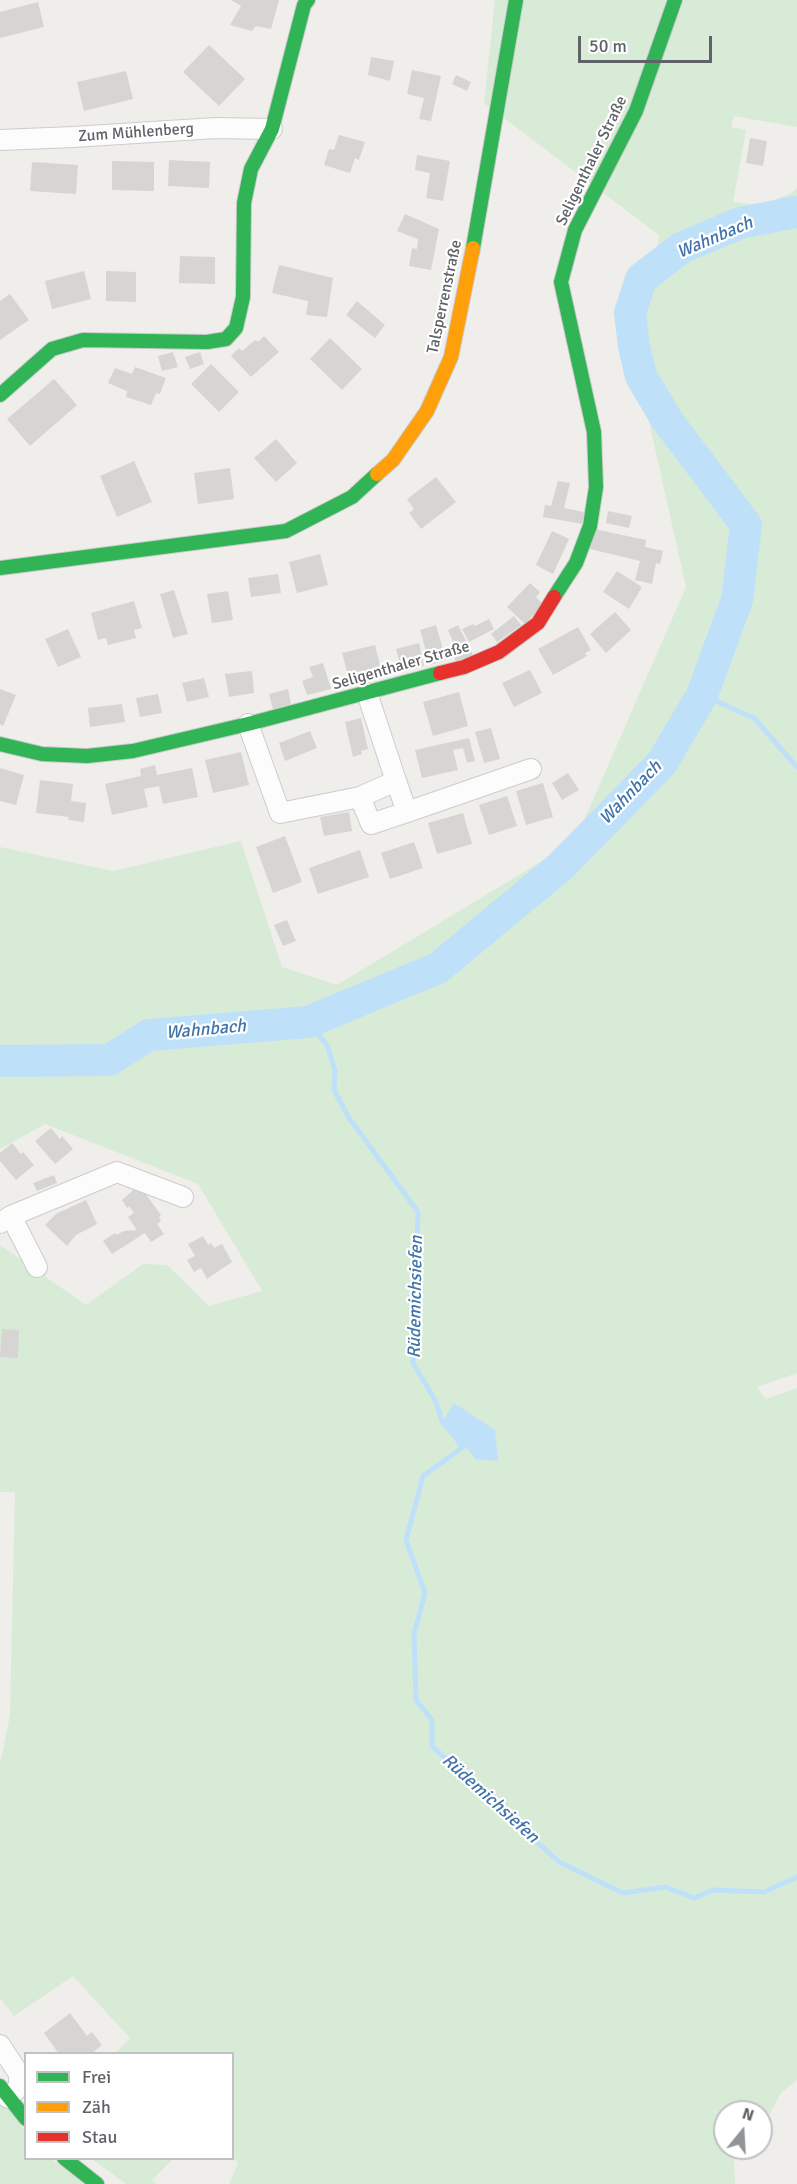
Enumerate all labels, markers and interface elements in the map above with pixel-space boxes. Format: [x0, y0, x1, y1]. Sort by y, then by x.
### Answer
scale bar [581, 24, 714, 62]
text: 50 m [589, 35, 627, 57]
street label: Seligenthaler Straße [552, 93, 632, 229]
street label: Zum Mühlenberg [78, 119, 194, 147]
water label: Wahnbach [674, 212, 756, 264]
street label: Talsperrenstraße [424, 238, 466, 356]
street label: Seligenthaler Straße [330, 637, 472, 695]
water label: Wahnbach [595, 757, 667, 829]
water label: Wahnbach [165, 1016, 247, 1044]
water label: Rüdemichsiefen [404, 1235, 428, 1359]
water label: Rüdemichsiefen [437, 1750, 543, 1848]
legend [24, 2052, 234, 2160]
text: Frei [82, 2066, 111, 2088]
text: Zäh [82, 2096, 111, 2118]
north arrow [713, 2100, 773, 2160]
text: N [740, 2104, 756, 2126]
text: Stau [82, 2126, 117, 2148]

